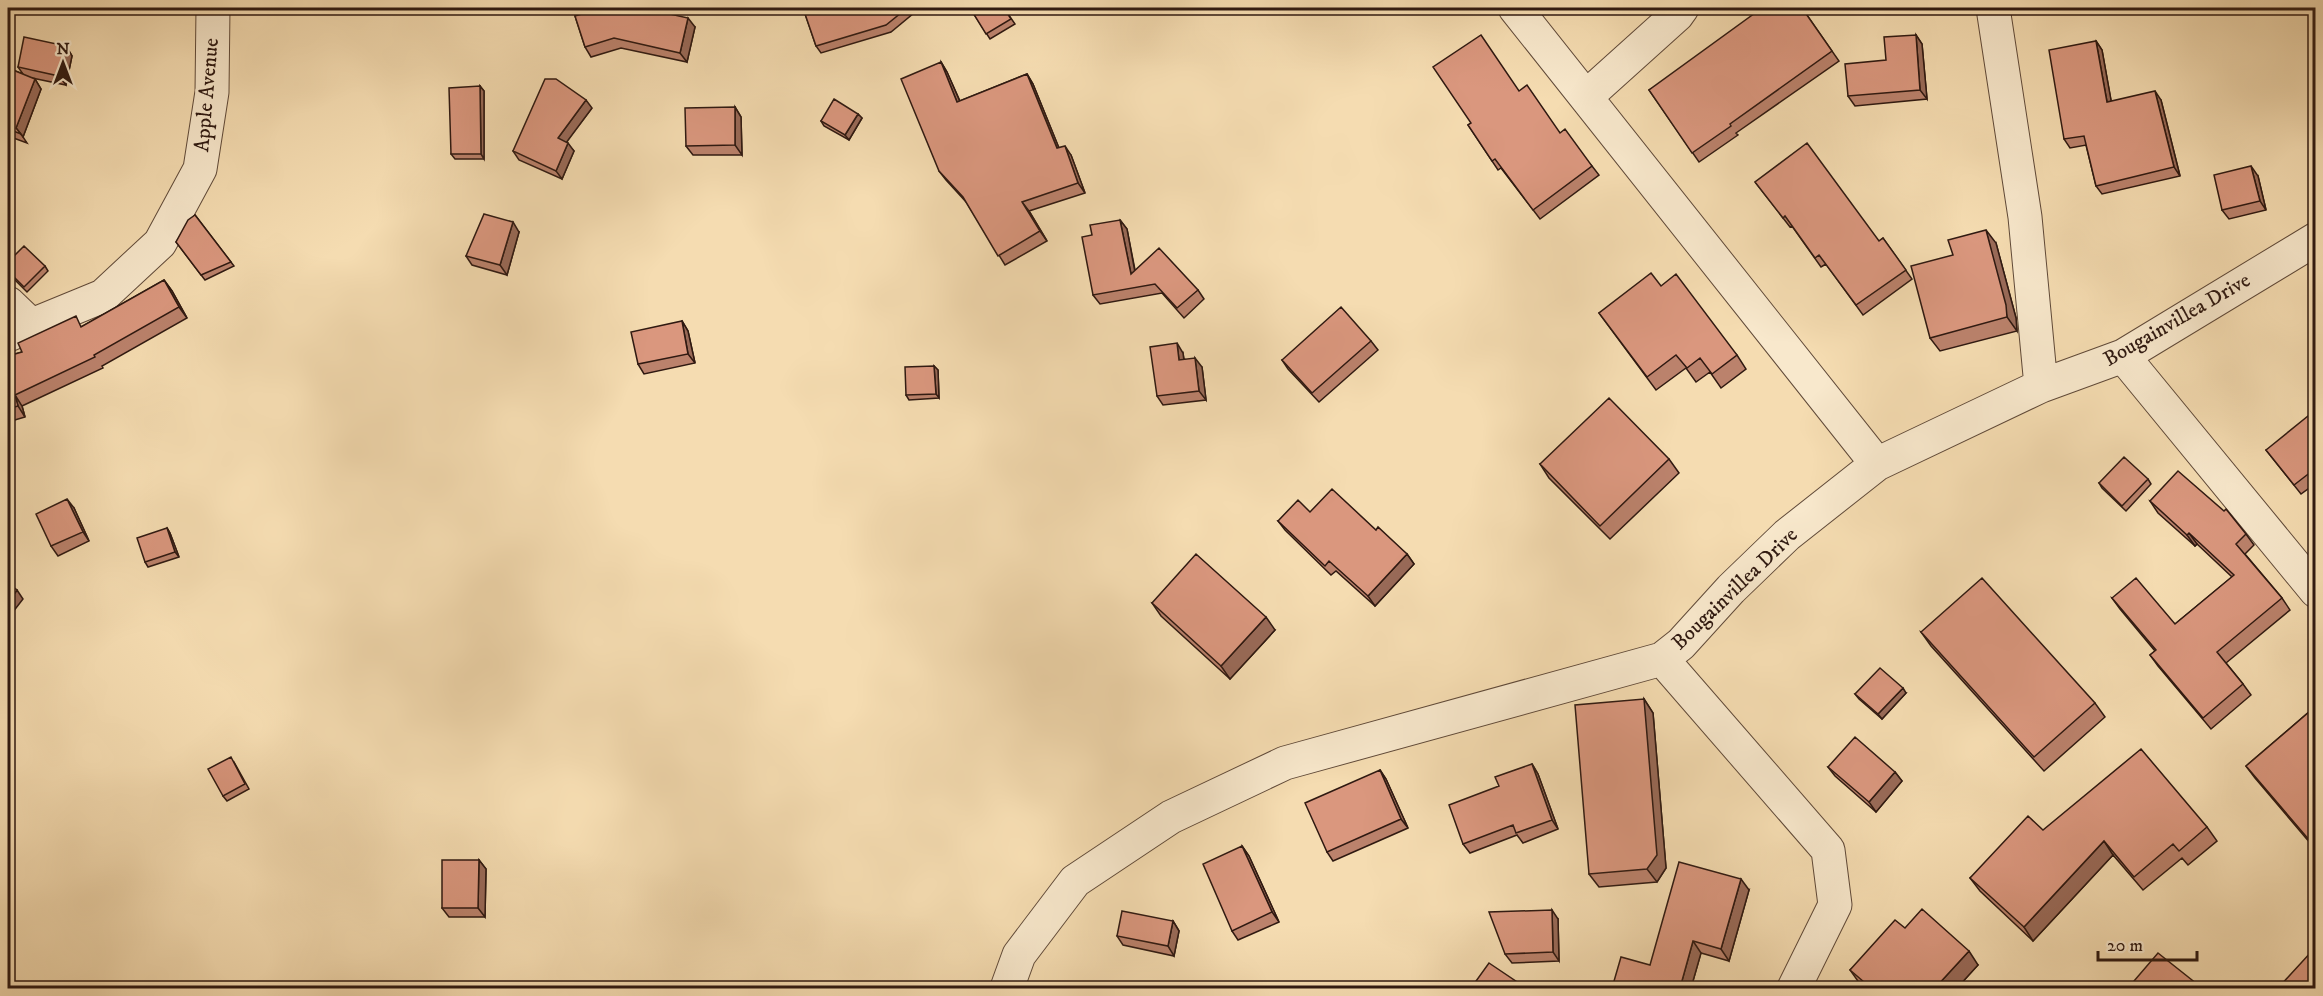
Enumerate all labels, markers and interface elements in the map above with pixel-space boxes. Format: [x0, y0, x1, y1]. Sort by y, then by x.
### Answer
north arrow [33, 33, 93, 93]
street label: Apple Avenue [189, 37, 225, 153]
text: N [56, 39, 70, 59]
street label: Bougainvillea Drive [2099, 267, 2255, 373]
street label: Bougainvillea Drive [1667, 522, 1804, 656]
scale bar [2098, 924, 2197, 962]
text: 20 m [2107, 935, 2143, 957]

